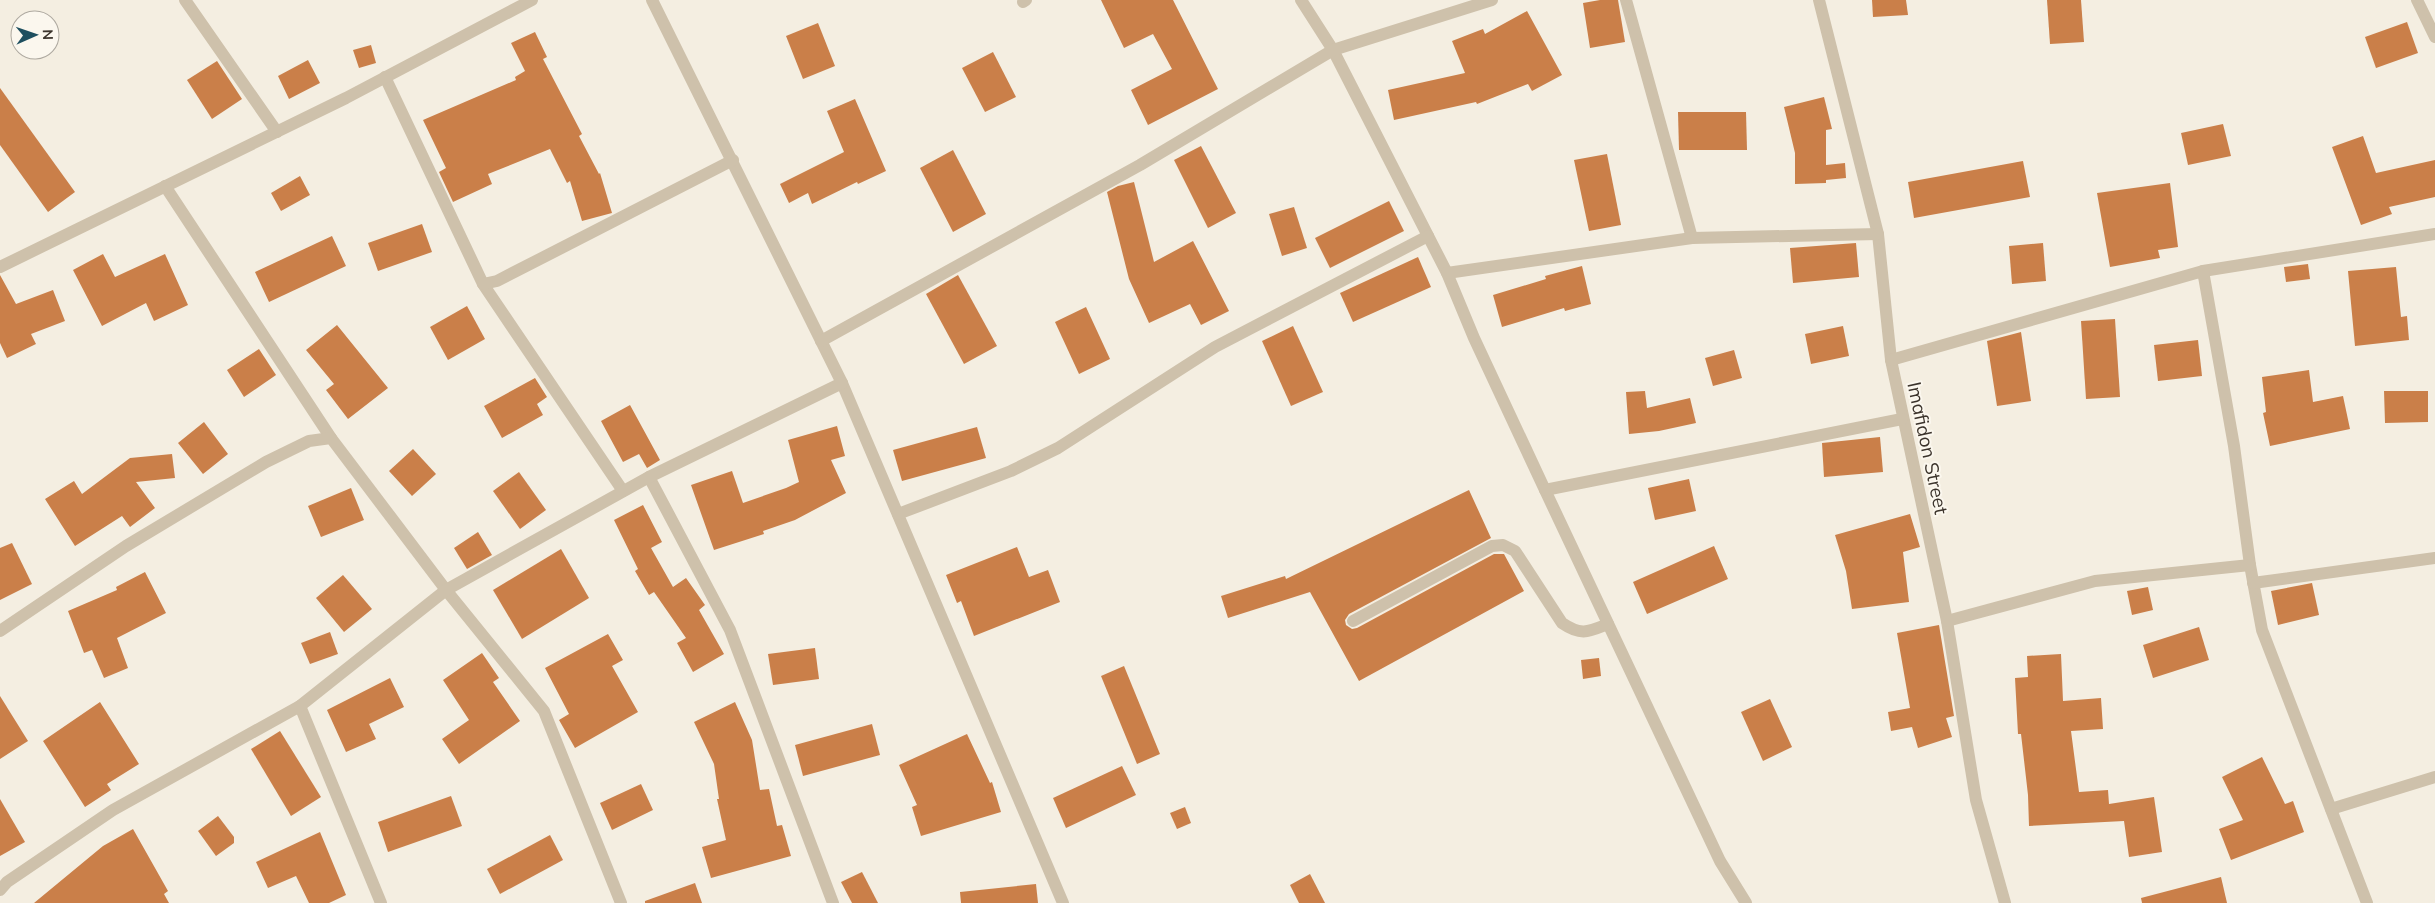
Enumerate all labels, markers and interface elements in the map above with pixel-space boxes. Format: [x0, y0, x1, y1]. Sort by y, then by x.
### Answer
north arrow [10, 10, 60, 60]
text: N [39, 29, 57, 40]
street label: Imafidon Street [1902, 380, 1954, 517]

